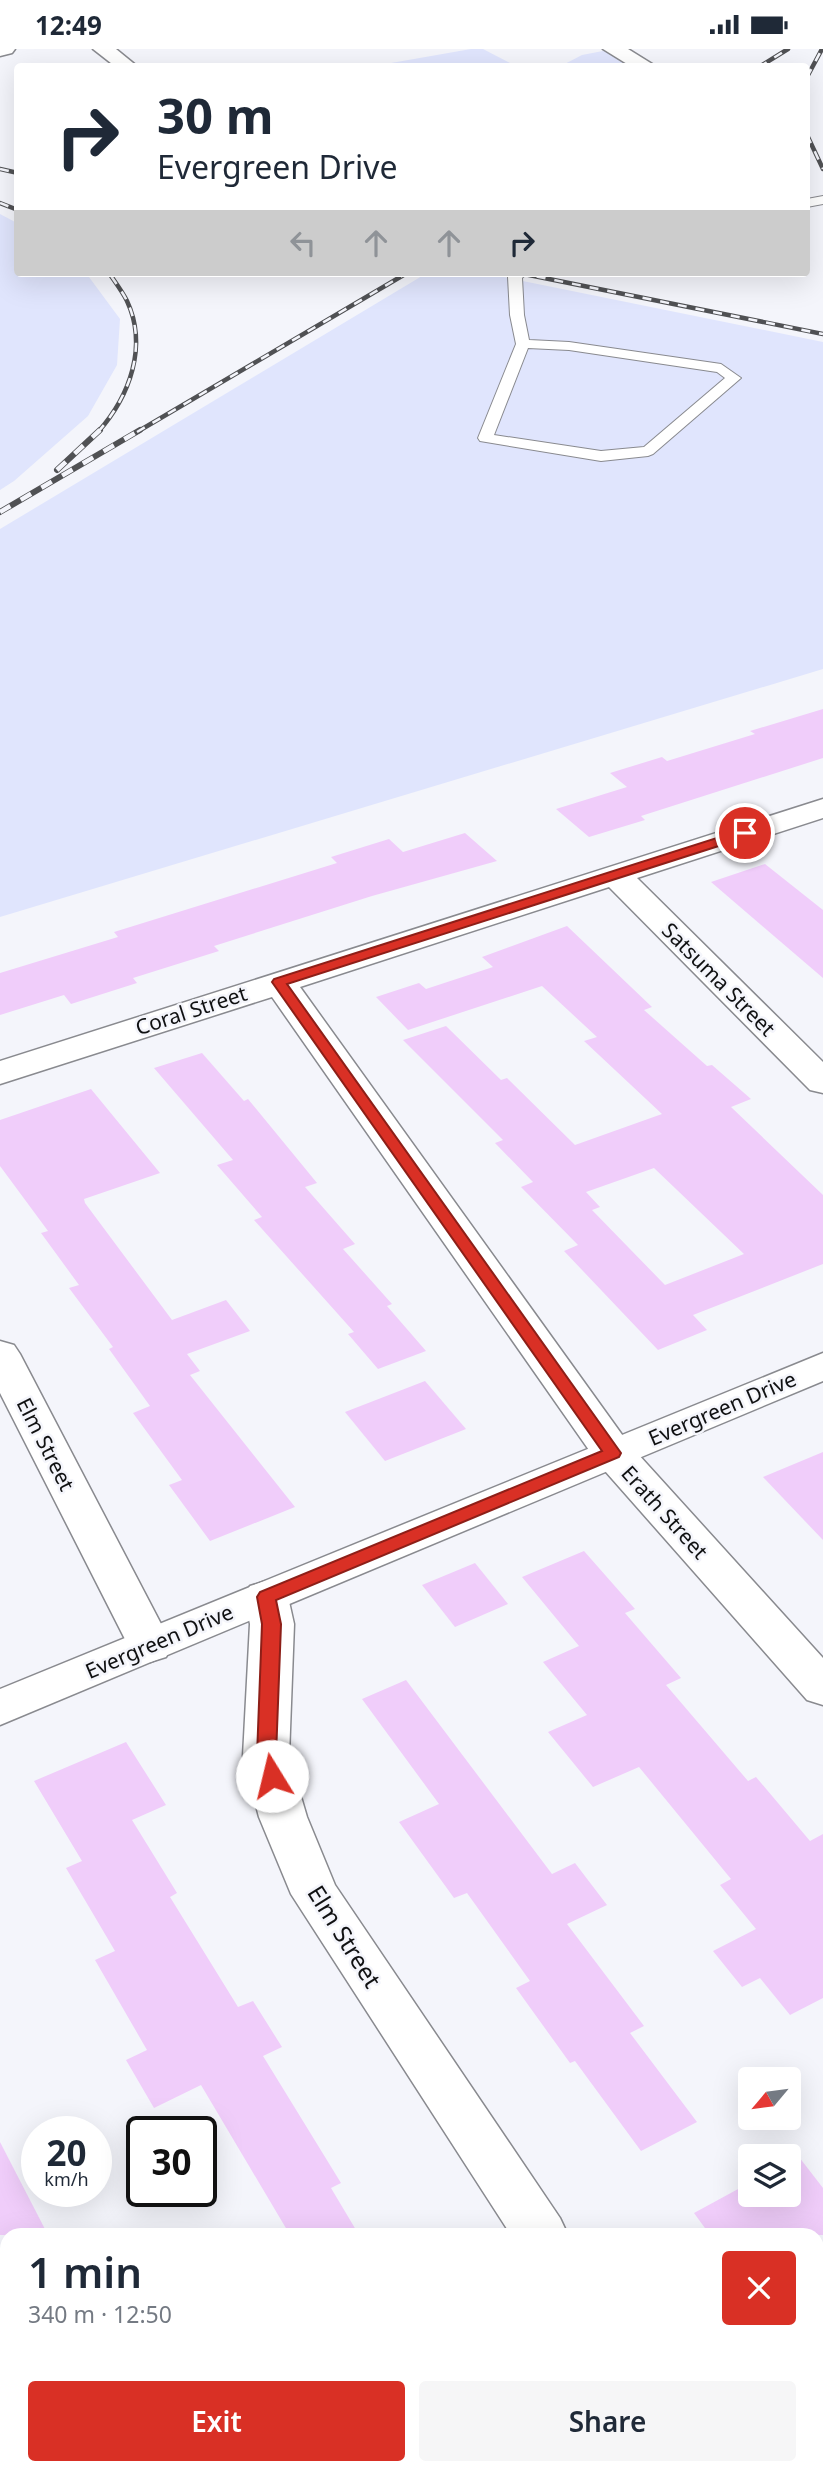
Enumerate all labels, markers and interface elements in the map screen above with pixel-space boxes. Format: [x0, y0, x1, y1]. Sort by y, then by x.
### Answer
text: 12:49 [35, 7, 102, 43]
text: 30 m [157, 82, 274, 148]
icon: right [42, 91, 133, 182]
text: Evergreen Drive [157, 145, 398, 188]
icon: left [284, 224, 322, 262]
icon: ahead [357, 224, 395, 262]
icon: ahead [430, 224, 468, 262]
icon: right [503, 224, 541, 262]
pin [715, 803, 775, 863]
icon: arrive [726, 814, 764, 852]
street label: Satsuma Street [656, 916, 782, 1042]
street label: Coral Street [132, 979, 251, 1041]
street label: Evergreen Drive [644, 1364, 800, 1452]
street label: Elm Street [11, 1393, 82, 1496]
street label: Erath Street [616, 1459, 715, 1565]
street label: Evergreen Drive [81, 1597, 237, 1685]
position arrow [235, 1739, 309, 1813]
street label: Elm Street [300, 1878, 390, 1994]
north arrow [738, 2067, 802, 2130]
map controls [738, 2067, 801, 2207]
speed limit sign: 30 [126, 2116, 217, 2207]
text: 20 [46, 2129, 87, 2176]
button: layers [738, 2144, 801, 2207]
text: km/h [44, 2167, 89, 2191]
text: 1 min [28, 2243, 142, 2300]
button: close [722, 2251, 796, 2325]
text: 340 m · 12:50 [28, 2298, 172, 2330]
button: Exit [28, 2381, 405, 2461]
button: Share [419, 2381, 796, 2461]

